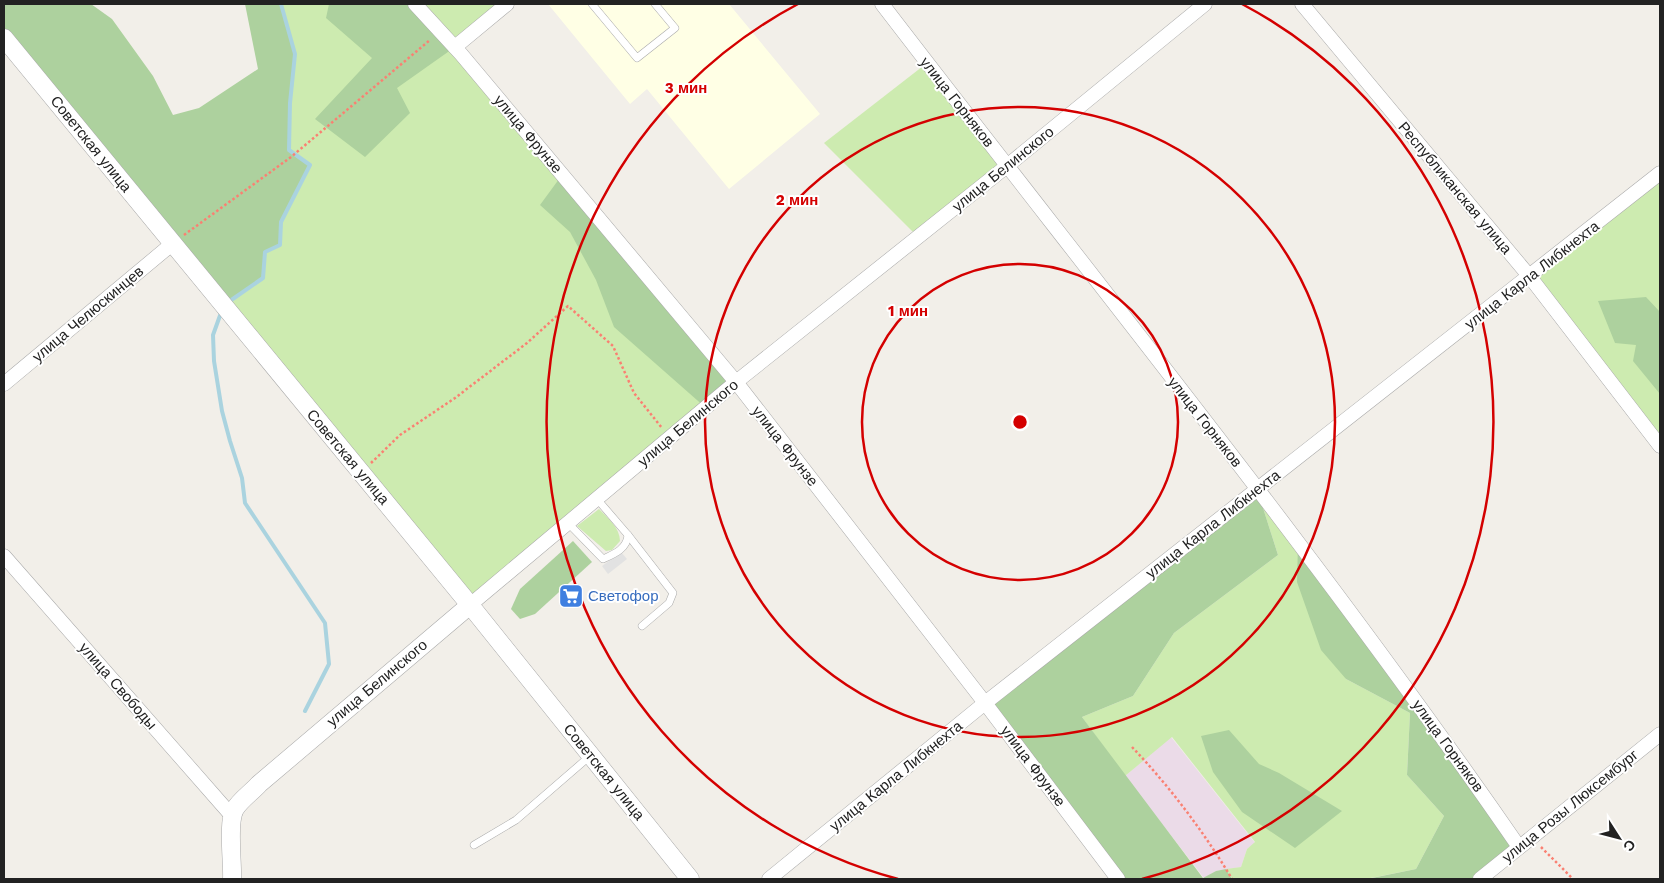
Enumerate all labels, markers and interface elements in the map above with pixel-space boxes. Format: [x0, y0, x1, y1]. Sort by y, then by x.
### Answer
street label: улица Горняков [916, 53, 998, 151]
text: 3 мин [665, 79, 707, 97]
street label: улица Фрунзе [490, 91, 566, 177]
street label: Советская улица [47, 92, 136, 196]
street label: Республиканская улица [1395, 118, 1516, 258]
street label: улица Белинского [949, 123, 1057, 215]
text: 2 мин [776, 191, 818, 209]
street label: улица Карла Либкнехта [1461, 217, 1603, 333]
street label: улица Челюскинцев [29, 262, 147, 366]
text: 1 мин [888, 302, 928, 320]
street label: улица Горняков [1164, 373, 1246, 471]
street label: улица Белинского [634, 376, 742, 470]
street label: улица Фрунзе [748, 402, 822, 490]
street label: Советская улица [303, 406, 393, 509]
centre of rings [1011, 413, 1029, 431]
street label: улица Карла Либкнехта [1142, 466, 1284, 582]
supermarket icon: Светофор [558, 583, 584, 609]
place label: Светофор [588, 587, 659, 605]
street label: улица Белинского [323, 636, 431, 730]
street label: улица Свободы [75, 639, 161, 733]
street label: улица Горняков [1409, 696, 1488, 796]
street label: улица Карла Либкнехта [826, 717, 966, 835]
street label: Советская улица [560, 720, 649, 824]
street label: улица Фрунзе [997, 722, 1069, 810]
street label: улица Розы Люксембург [1498, 745, 1642, 866]
north arrow [1594, 813, 1644, 863]
text: С [1620, 837, 1639, 854]

